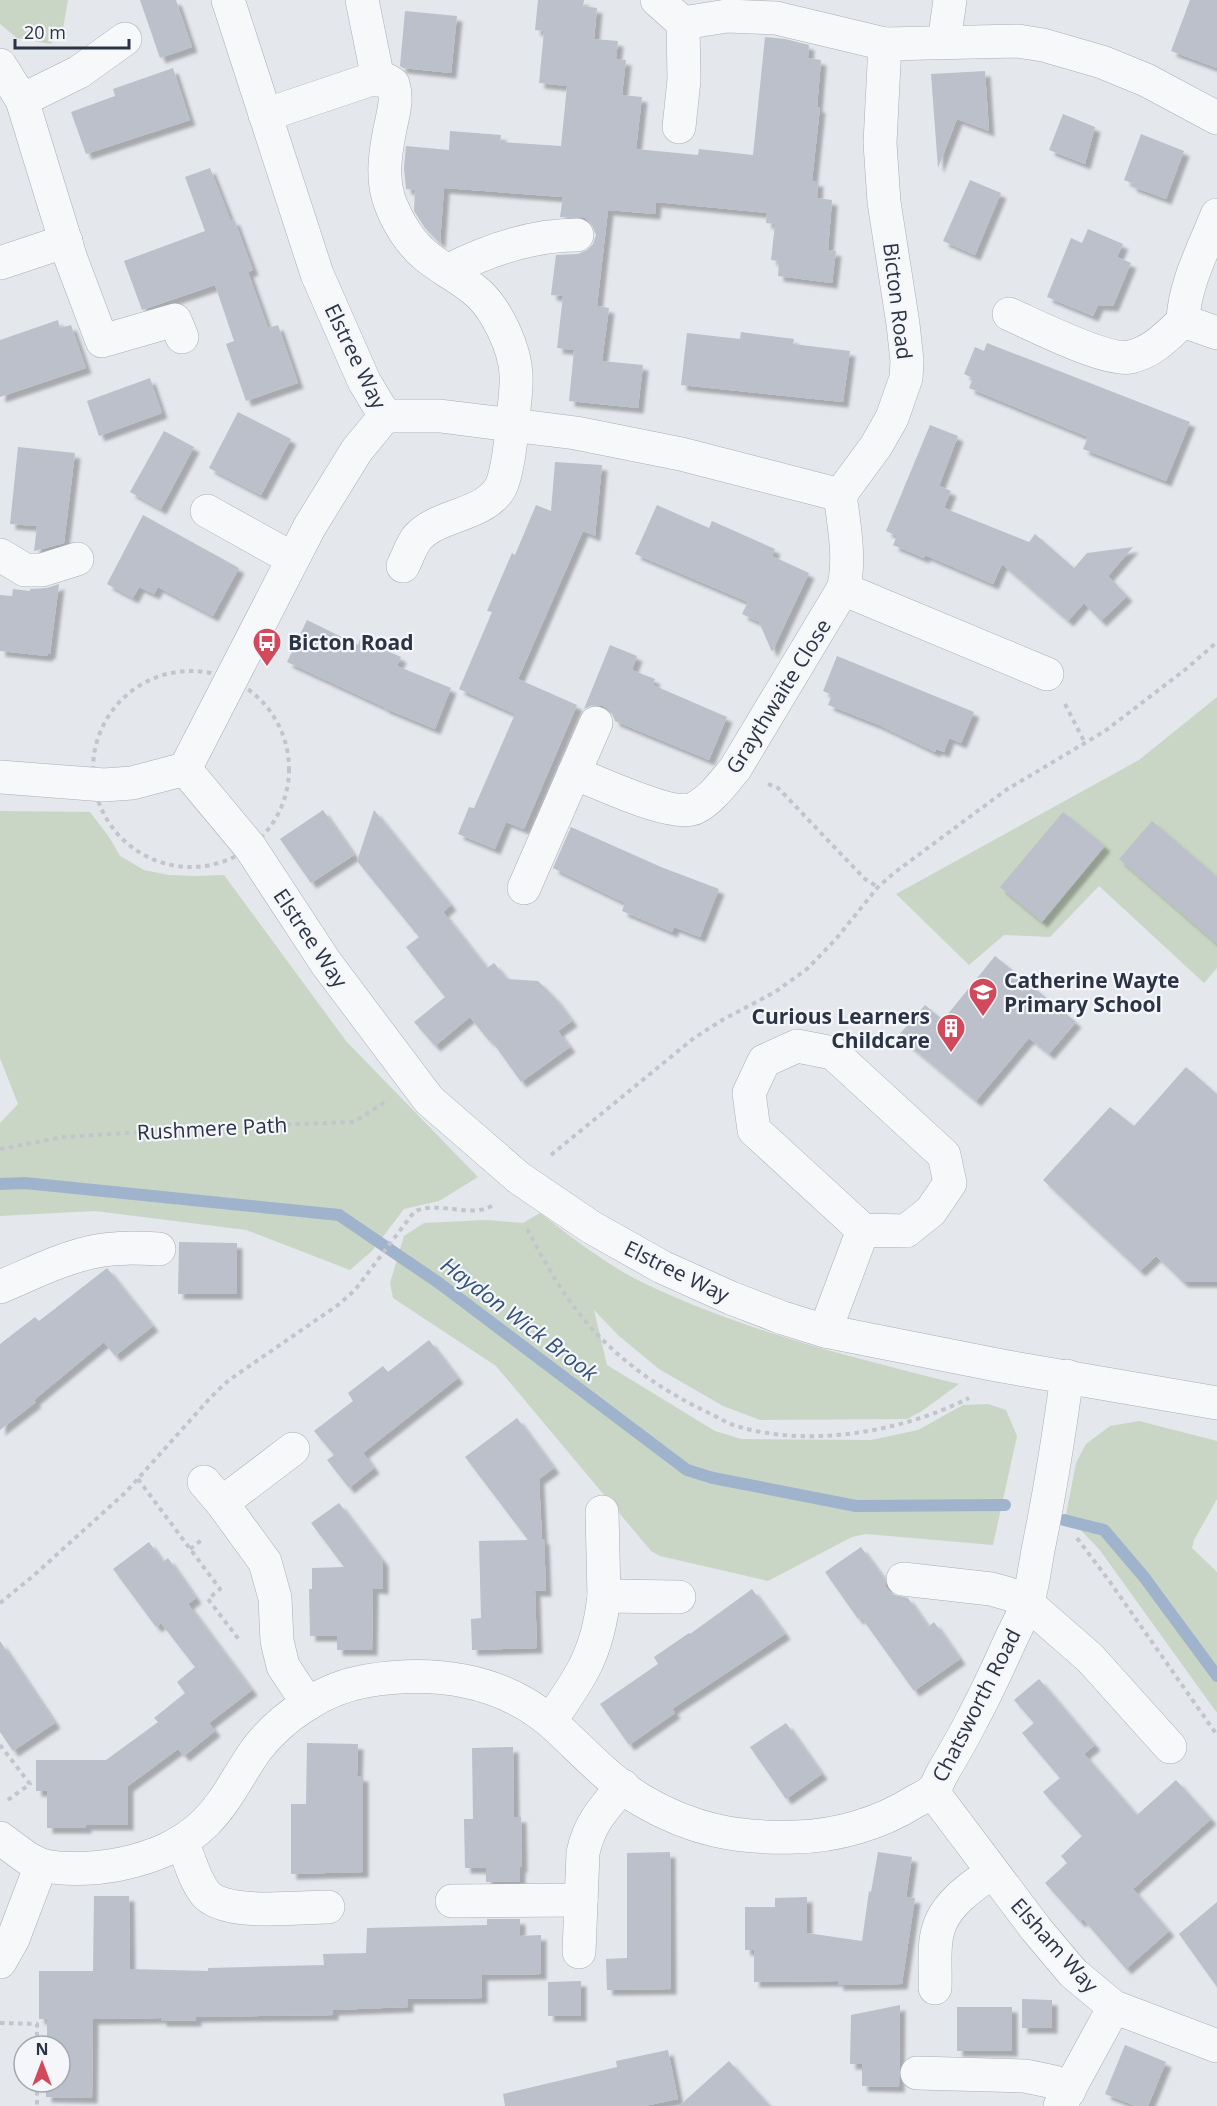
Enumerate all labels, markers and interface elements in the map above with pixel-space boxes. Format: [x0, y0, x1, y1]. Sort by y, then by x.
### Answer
scale bar [15, 12, 129, 50]
text: 20 m [24, 20, 66, 44]
street label: Bicton Road [877, 241, 919, 361]
street label: Elstree Way [319, 299, 394, 414]
street label: Graythwaite Close [719, 613, 837, 779]
bus stop icon: Bicton Road [251, 626, 283, 668]
place label: Bicton Road [288, 628, 414, 656]
street label: Elstree Way [268, 883, 355, 993]
place label: Catherine Wayte Primary School [1004, 966, 1179, 1018]
school or university icon: Catherine Wayte Primary School [967, 976, 999, 1018]
place label: Curious Learners Childcare [752, 1002, 930, 1054]
building icon: Curious Learners Childcare [935, 1012, 967, 1054]
street label: Rushmere Path [136, 1110, 288, 1146]
street label: Elstree Way [620, 1234, 735, 1309]
water label: Haydon Wick Brook [435, 1249, 606, 1388]
street label: Chatsworth Road [925, 1623, 1027, 1787]
street label: Elsham Way [1005, 1892, 1105, 1999]
north arrow [12, 2034, 72, 2094]
text: N [35, 2038, 49, 2060]

